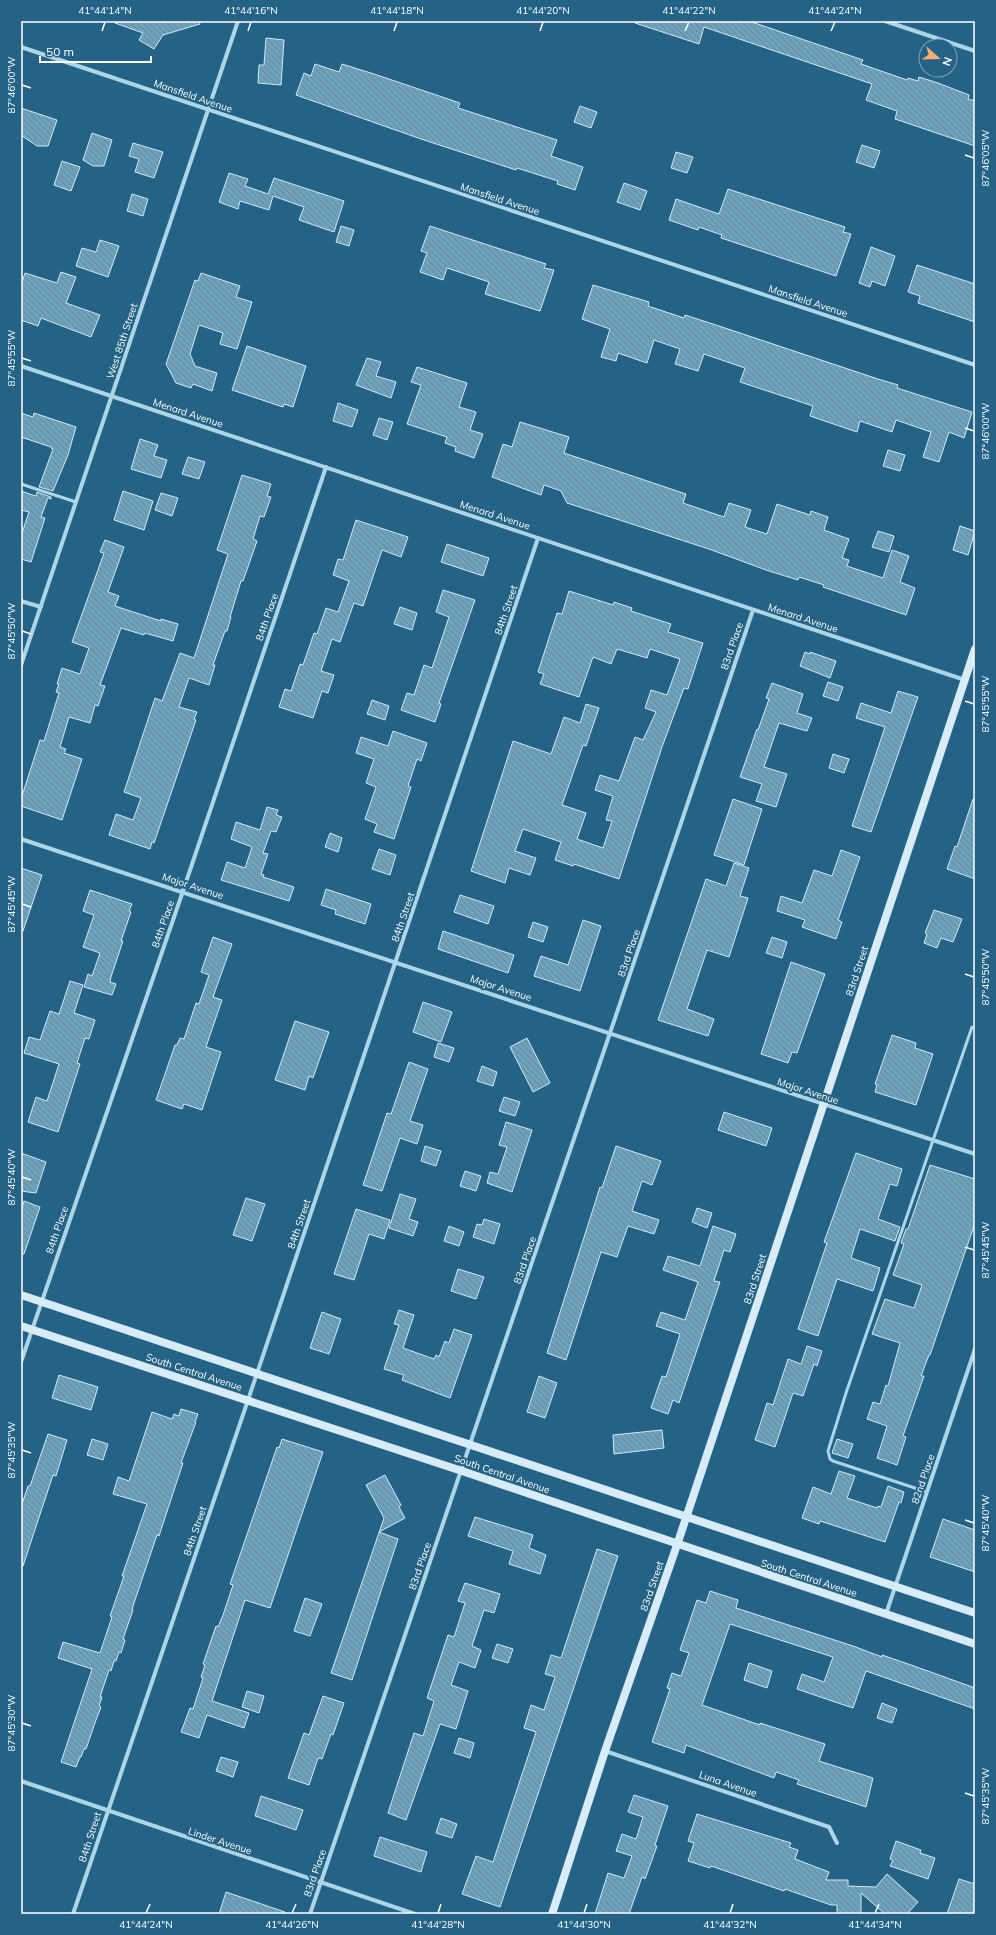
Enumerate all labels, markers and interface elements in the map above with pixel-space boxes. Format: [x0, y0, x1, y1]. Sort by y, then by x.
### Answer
text: 41°44'14"N [78, 4, 132, 17]
text: 41°44'16"N [224, 4, 278, 17]
text: 41°44'18"N [370, 4, 424, 17]
text: 41°44'20"N [516, 4, 570, 17]
text: 41°44'22"N [662, 4, 716, 17]
text: 41°44'24"N [808, 4, 862, 17]
scale bar [40, 38, 151, 64]
north arrow [918, 38, 958, 78]
text: 50 m [46, 44, 74, 59]
text: N [939, 55, 955, 68]
text: 87°46'00"W [5, 57, 18, 113]
street label: Mansfield Avenue [152, 76, 234, 116]
text: 87°46'05"W [979, 130, 992, 186]
street label: Mansfield Avenue [459, 180, 541, 218]
street label: Mansfield Avenue [767, 282, 849, 320]
street label: West 85th Street [104, 301, 140, 380]
text: 87°45'55"W [5, 330, 18, 386]
street label: Menard Avenue [151, 396, 225, 430]
text: 87°46'00"W [979, 403, 992, 459]
street label: Menard Avenue [458, 498, 532, 532]
street label: 84th Street [491, 583, 521, 637]
street label: 84th Place [253, 592, 281, 642]
street label: Menard Avenue [766, 601, 840, 635]
text: 87°45'50"W [5, 603, 18, 659]
street label: 83rd Place [718, 621, 746, 671]
text: 87°45'55"W [979, 676, 992, 732]
street label: Major Avenue [161, 870, 225, 902]
text: 87°45'45"W [5, 876, 18, 932]
street label: 84th Street [388, 890, 418, 944]
street label: 84th Place [149, 899, 177, 949]
street label: 83rd Place [615, 928, 643, 978]
street label: 83rd Street [843, 944, 871, 998]
text: 87°45'50"W [979, 949, 992, 1005]
street label: Major Avenue [469, 972, 533, 1004]
street label: Major Avenue [776, 1075, 840, 1107]
text: 87°45'40"W [5, 1149, 18, 1205]
street label: 84th Street [284, 1197, 314, 1251]
street label: 84th Place [43, 1205, 71, 1255]
text: 87°45'45"W [979, 1222, 992, 1278]
street label: 83rd Place [511, 1235, 539, 1285]
street label: 83rd Street [741, 1252, 769, 1306]
street label: South Central Avenue [144, 1350, 244, 1394]
text: 87°45'35"W [5, 1422, 18, 1478]
street label: South Central Avenue [452, 1452, 552, 1496]
street label: 82nd Place [908, 1452, 938, 1506]
text: 87°45'40"W [979, 1495, 992, 1551]
street label: 84th Street [180, 1504, 210, 1558]
street label: 83rd Place [406, 1541, 434, 1591]
street label: South Central Avenue [759, 1556, 859, 1600]
street label: 83rd Street [637, 1559, 667, 1613]
text: 87°45'30"W [5, 1695, 18, 1751]
street label: Luna Avenue [697, 1768, 759, 1800]
text: 87°45'35"W [979, 1768, 992, 1824]
street label: 84th Street [76, 1810, 104, 1864]
street label: Linder Avenue [187, 1825, 253, 1857]
street label: 83rd Place [301, 1848, 329, 1898]
text: 41°44'24"N [119, 1918, 173, 1931]
text: 41°44'26"N [265, 1918, 319, 1931]
text: 41°44'28"N [411, 1918, 465, 1931]
text: 41°44'30"N [557, 1918, 611, 1931]
text: 41°44'32"N [703, 1918, 757, 1931]
text: 41°44'34"N [848, 1918, 902, 1931]

